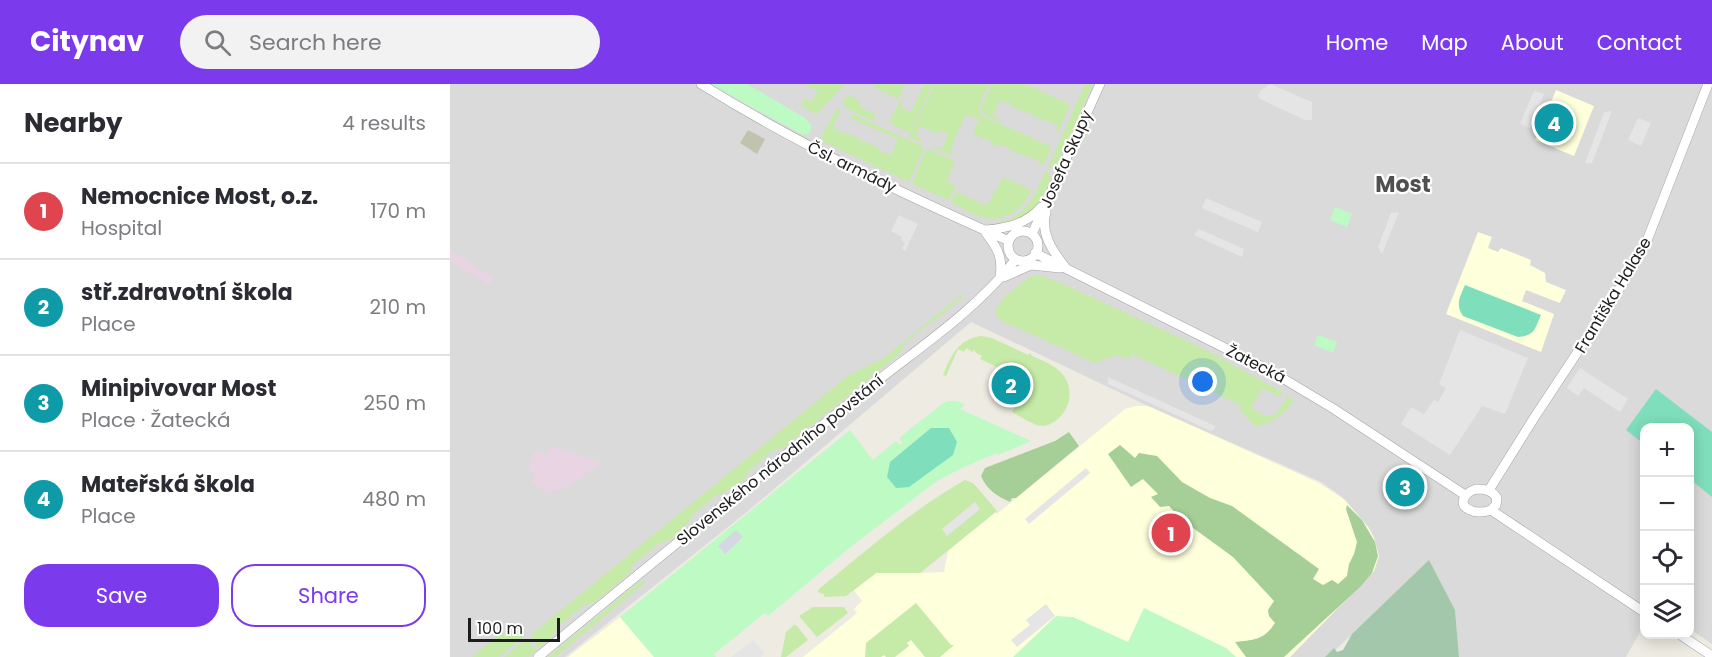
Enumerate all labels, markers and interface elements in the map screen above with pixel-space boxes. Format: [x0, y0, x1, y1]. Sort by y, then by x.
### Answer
search box [180, 15, 600, 69]
text: Citynav [30, 22, 144, 61]
icon: search [201, 26, 234, 59]
text: Search here [249, 27, 382, 58]
text: Home [1326, 28, 1388, 57]
text: Map [1421, 28, 1468, 57]
text: About [1501, 28, 1564, 57]
text: Contact [1597, 28, 1682, 57]
pin: 4 [1534, 100, 1574, 146]
text: Nearby [24, 105, 122, 141]
street label: Josefa Skupy [1034, 106, 1098, 212]
text: 4 results [342, 109, 426, 137]
street label: Čsl. armády [804, 136, 900, 198]
district label: Most [1375, 169, 1431, 200]
text: Nemocnice Most, o.z. [81, 181, 318, 212]
text: 1 [40, 197, 47, 225]
text: 170 m [370, 197, 426, 225]
text: Hospital [81, 214, 162, 242]
street label: Františka Halase [1569, 233, 1657, 357]
text: stř.zdravotní škola [81, 277, 293, 308]
text: 2 [38, 293, 49, 321]
text: 210 m [370, 293, 426, 321]
text: Place [81, 310, 136, 338]
street label: Žatecká [1222, 339, 1290, 389]
pin: 2 [992, 362, 1030, 408]
your location [1188, 367, 1217, 396]
street label: Slovenského národního povstání [672, 369, 888, 551]
text: Minipivovar Most [81, 373, 276, 404]
text: 3 [37, 389, 50, 417]
text: 250 m [363, 389, 426, 417]
text: Place · Žatecká [81, 406, 230, 434]
map controls [1640, 423, 1694, 639]
button: + [1640, 423, 1694, 477]
pin: 3 [1386, 464, 1424, 510]
text: Mateřská škola [81, 469, 255, 500]
button: − [1640, 477, 1694, 531]
text: 4 [37, 485, 50, 513]
text: 480 m [362, 485, 426, 513]
text: Place [81, 502, 136, 530]
pin: 1 [1152, 510, 1190, 556]
button: locate [1640, 531, 1694, 585]
button: Save [24, 564, 219, 627]
button: Share [231, 564, 426, 627]
button: layers [1640, 585, 1694, 639]
scale bar [468, 615, 560, 642]
text: 100 m [477, 617, 523, 640]

